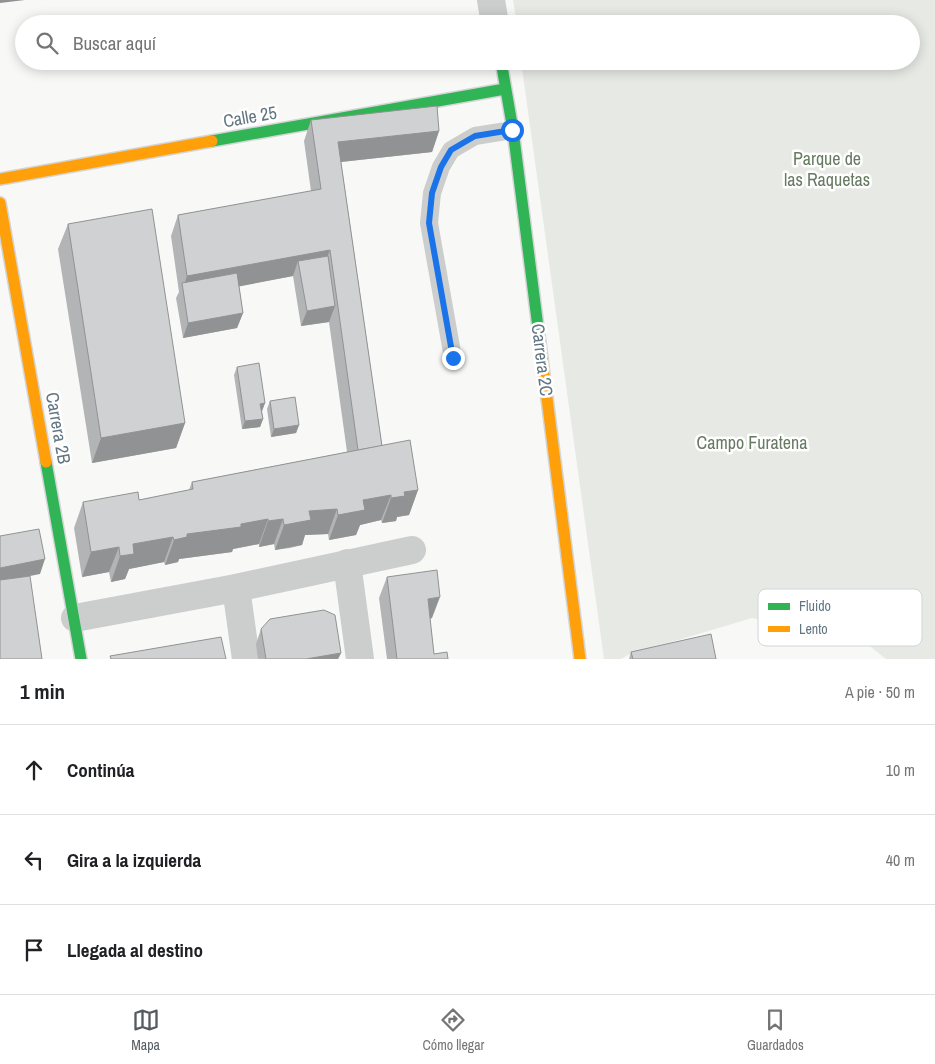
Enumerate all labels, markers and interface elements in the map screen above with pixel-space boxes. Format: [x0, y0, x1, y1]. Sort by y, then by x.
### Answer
search box [15, 15, 920, 70]
icon: search [33, 29, 61, 57]
text: Buscar aquí [73, 30, 156, 56]
street label: Calle 25 [221, 99, 279, 134]
route start [501, 119, 524, 142]
park label: Parque de las Raquetas [784, 146, 870, 192]
street label: Carrera 2C [526, 322, 559, 398]
route end [442, 347, 465, 370]
street label: Carrera 2B [40, 390, 77, 466]
park label: Campo Furatena [697, 430, 807, 455]
legend [758, 589, 922, 646]
text: Fluido [799, 597, 831, 615]
text: Lento [799, 620, 828, 638]
text: 1 min [20, 677, 65, 706]
text: A pie · 50 m [845, 681, 915, 703]
icon: ahead [20, 756, 48, 784]
text: Continúa [67, 757, 135, 783]
text: 10 m [886, 759, 915, 781]
icon: left [20, 846, 48, 874]
text: Gira a la izquierda [67, 847, 201, 873]
text: 40 m [886, 849, 915, 871]
icon: arrive [20, 936, 48, 964]
text: Llegada al destino [67, 937, 203, 963]
tab: Mapa [131, 1006, 160, 1054]
tab: Cómo llegar [422, 1006, 484, 1054]
tab: Guardados [747, 1006, 804, 1054]

